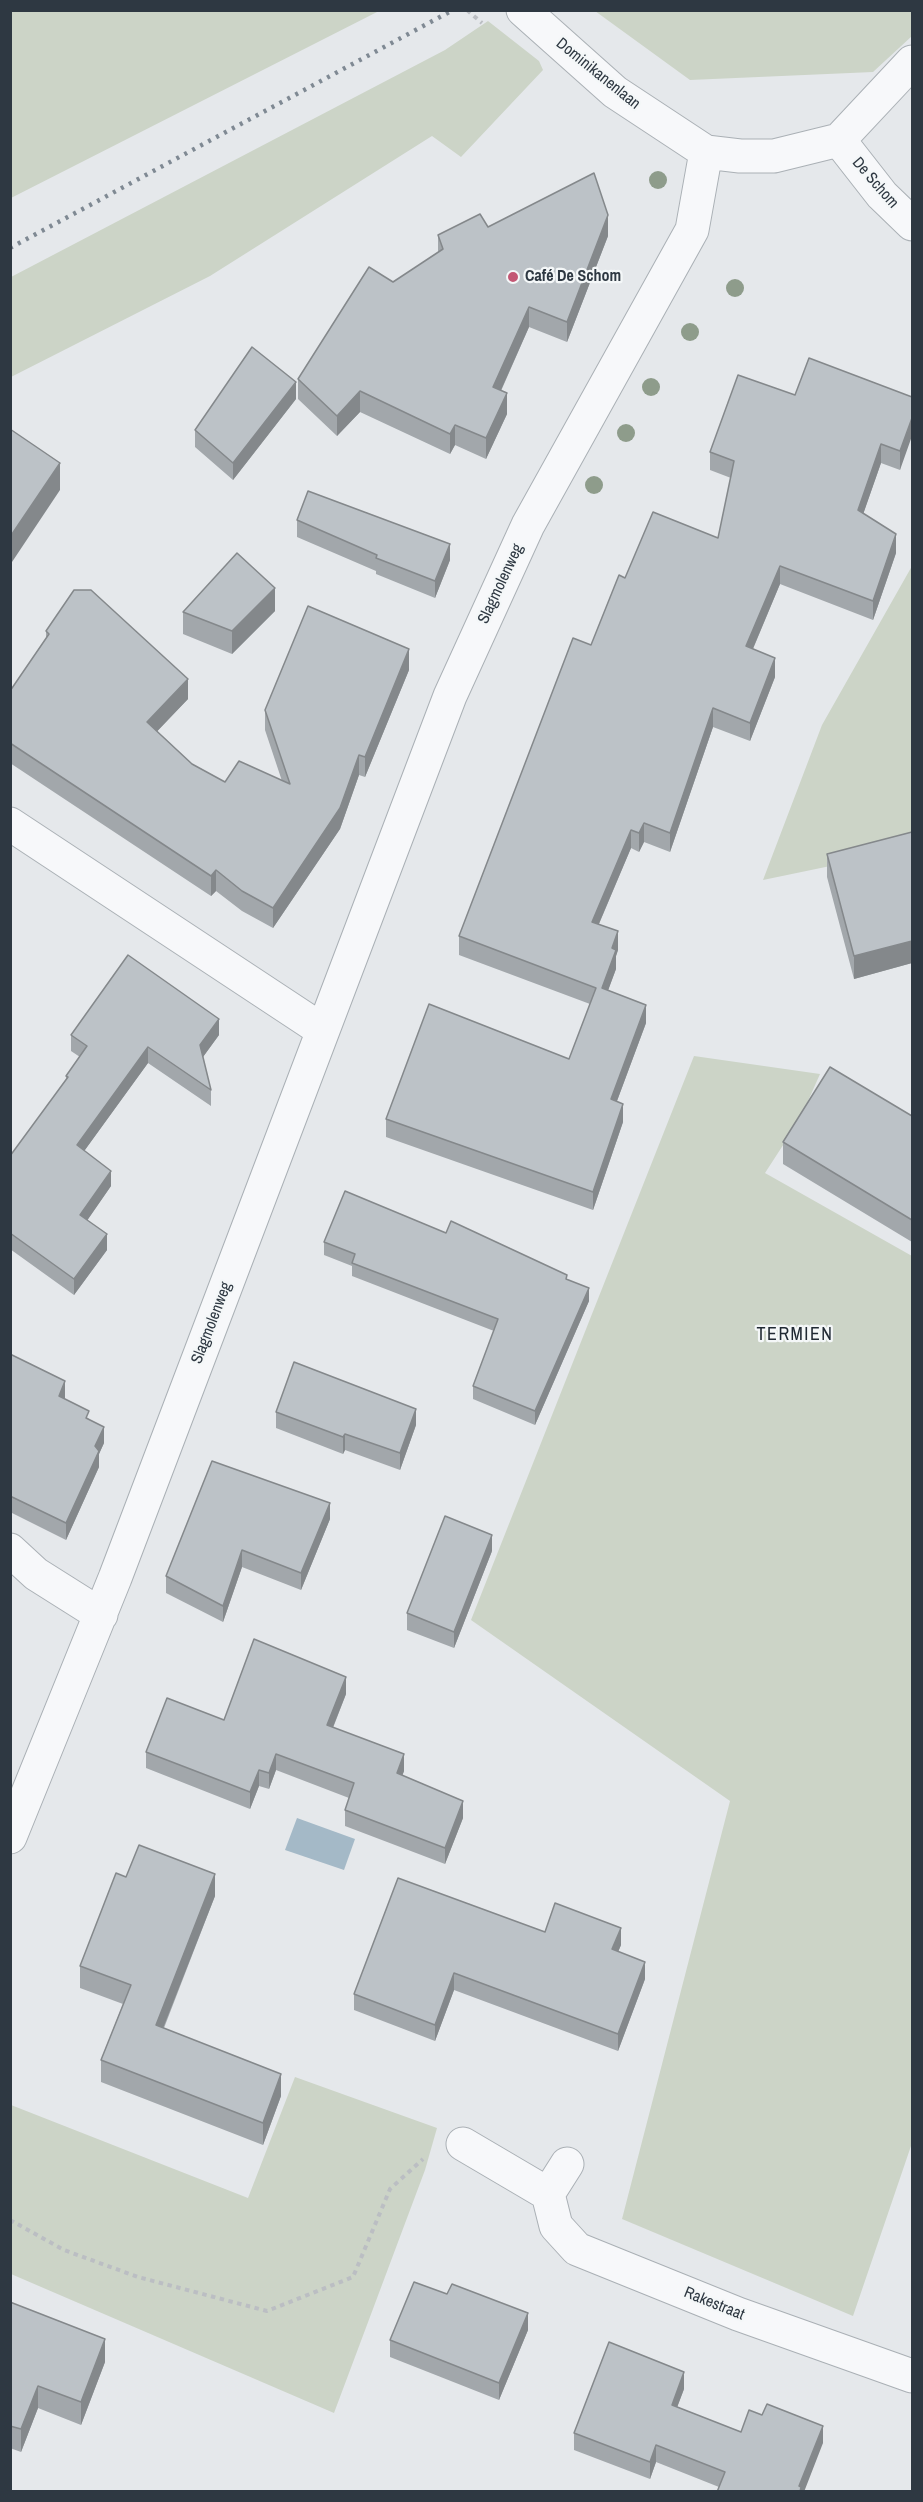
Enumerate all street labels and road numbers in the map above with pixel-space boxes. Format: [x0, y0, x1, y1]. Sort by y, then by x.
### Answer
street label: Dominikanenlaan [552, 34, 644, 114]
street label: De Schom [848, 154, 902, 212]
street label: Slagmolenweg [474, 541, 528, 627]
street label: Slagmolenweg [188, 1279, 236, 1367]
street label: Rakestraat [681, 2283, 747, 2325]

